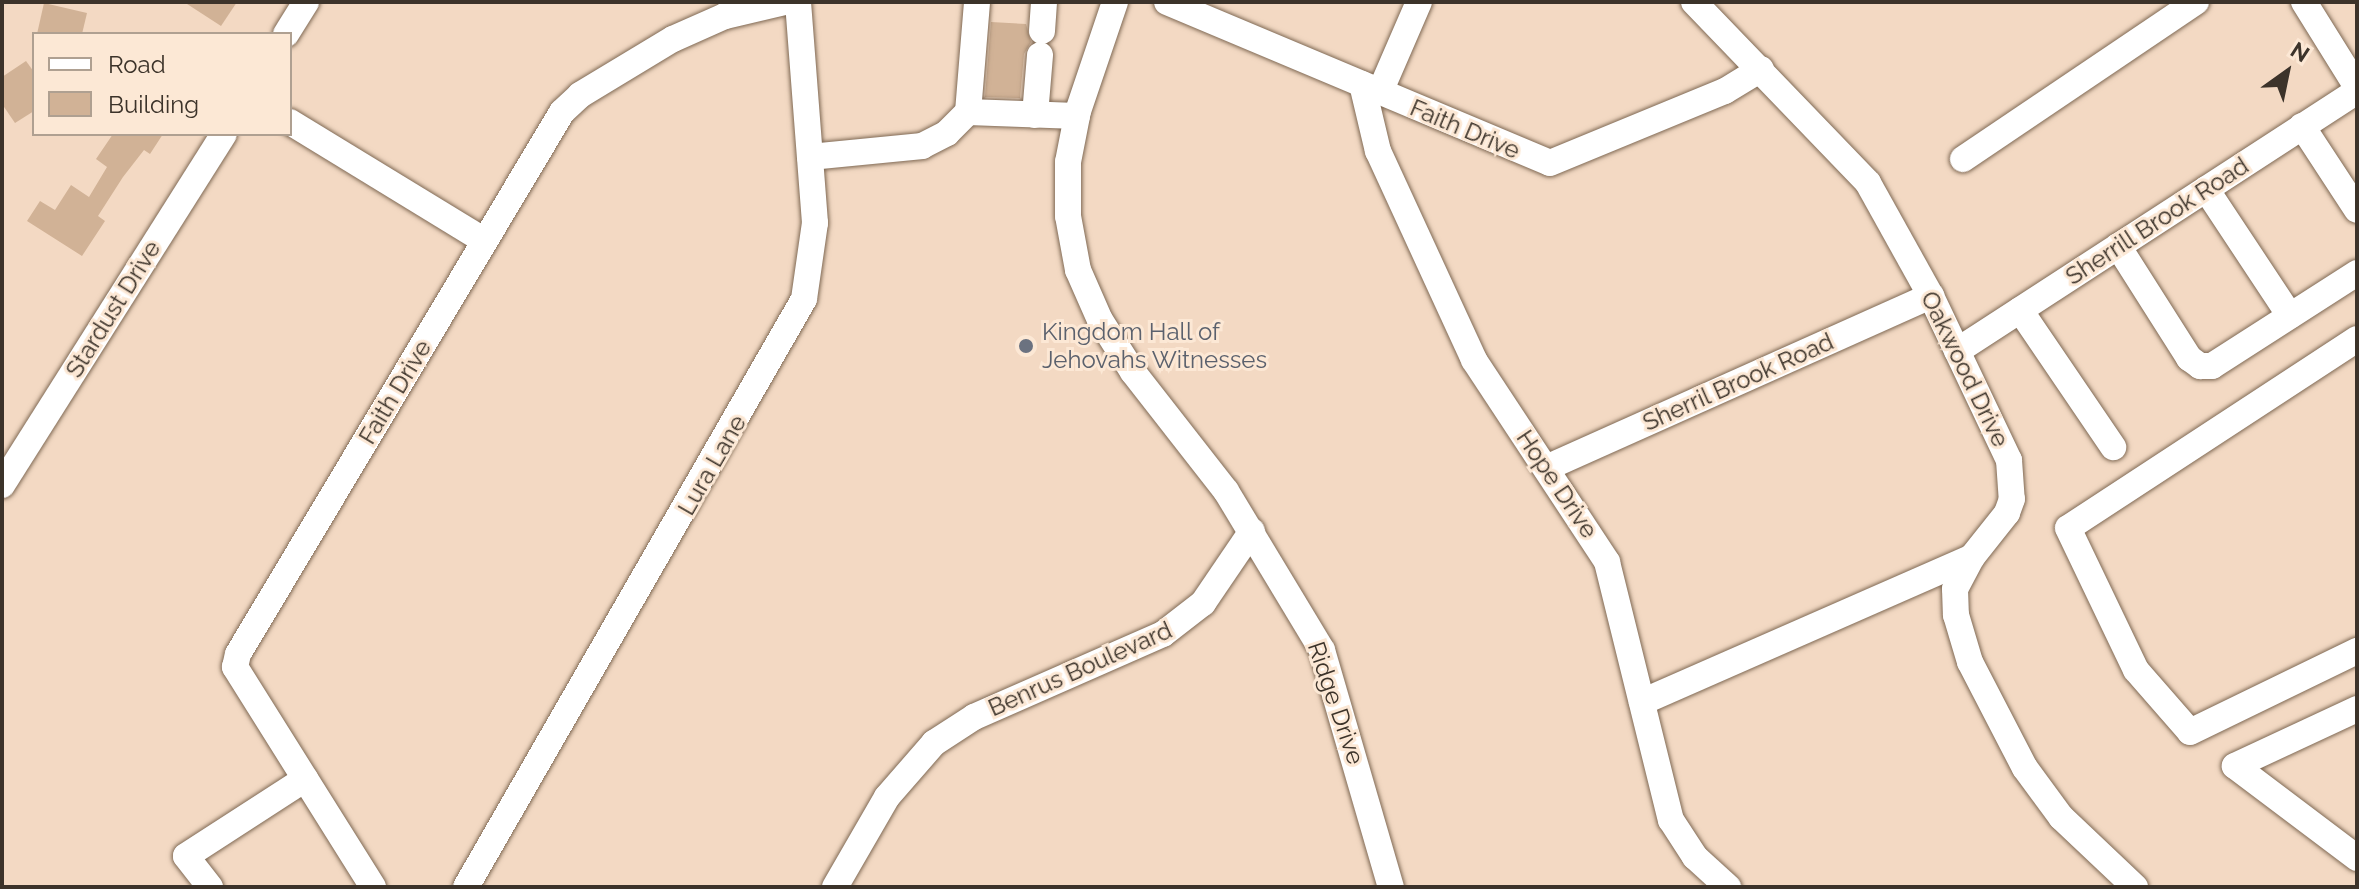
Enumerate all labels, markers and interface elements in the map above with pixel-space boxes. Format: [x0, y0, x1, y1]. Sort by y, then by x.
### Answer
legend [32, 32, 292, 136]
north arrow [2247, 32, 2327, 112]
text: N [2286, 36, 2314, 67]
text: Road [108, 50, 166, 79]
text: Building [108, 90, 199, 119]
street label: Faith Drive [1406, 93, 1524, 165]
street label: Sherrill Brook Road [2060, 151, 2254, 291]
street label: Stardust Drive [60, 235, 166, 383]
street label: Oakwood Drive [1915, 286, 2015, 452]
place label: Kingdom Hall of Jehovahs Witnesses [1042, 318, 1268, 374]
street label: Sherril Brook Road [1638, 327, 1838, 437]
street label: Faith Drive [353, 335, 437, 449]
marker: Kingdom Hall of Jehovahs Witnesses [1017, 337, 1035, 355]
street label: Lura Lane [672, 410, 752, 520]
street label: Hope Drive [1510, 425, 1604, 543]
street label: Benrus Boulevard [984, 616, 1176, 722]
street label: Ridge Drive [1302, 638, 1370, 768]

